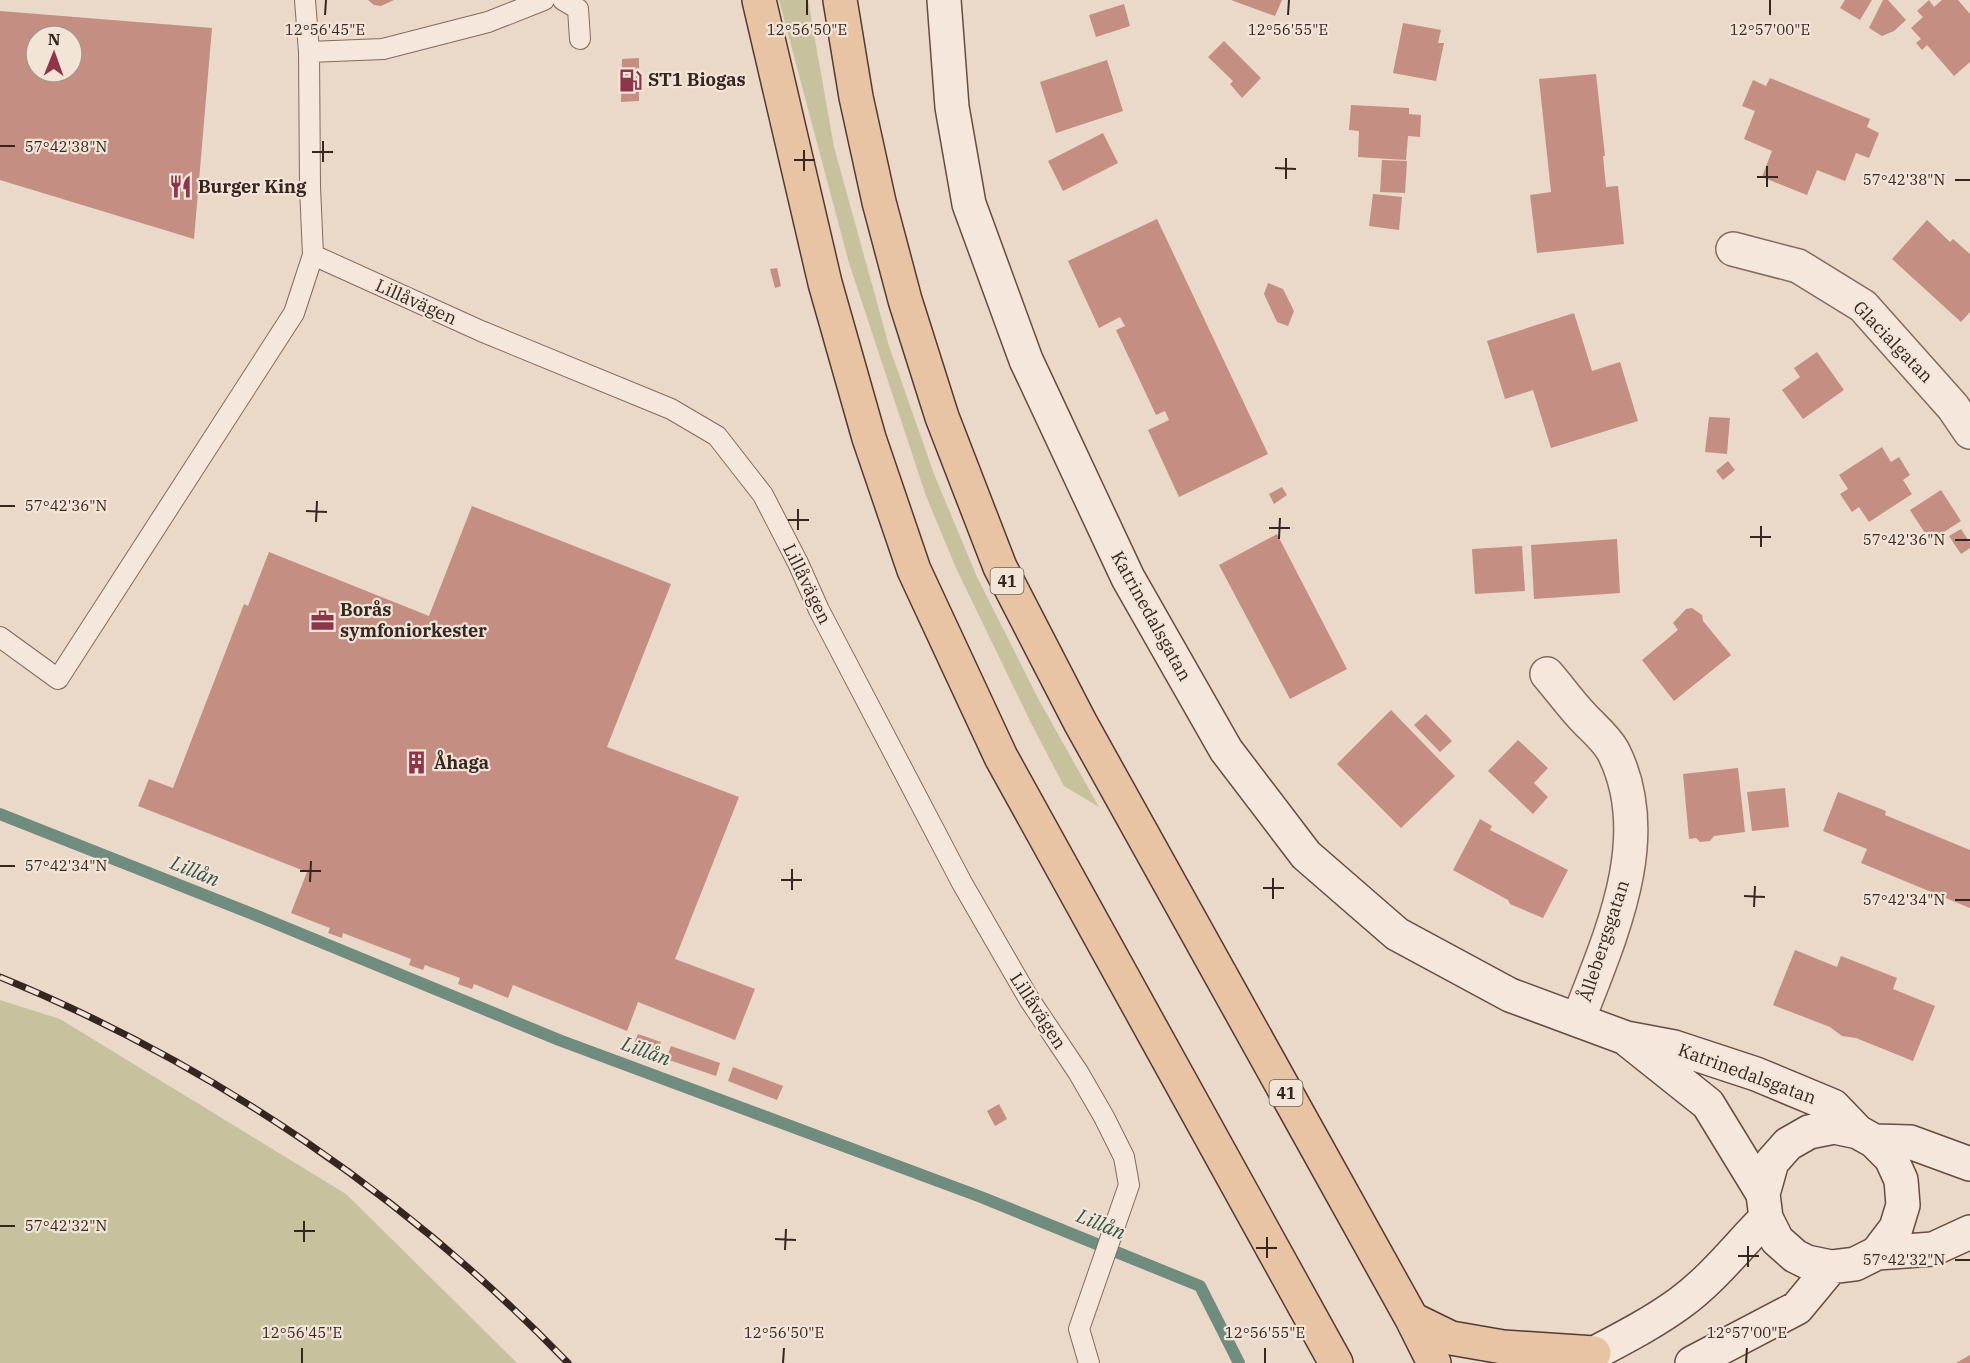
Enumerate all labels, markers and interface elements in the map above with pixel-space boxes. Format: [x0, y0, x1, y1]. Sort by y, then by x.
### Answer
text: 12°56'45"E [285, 20, 365, 39]
text: 12°56'50"E [767, 20, 847, 39]
text: 12°56'55"E [1248, 20, 1328, 39]
text: 12°57'00"E [1730, 20, 1810, 39]
north arrow [24, 24, 84, 84]
text: N [48, 29, 61, 49]
fuel station icon: ST1 Biogas [617, 67, 643, 93]
place label: ST1 Biogas [648, 68, 746, 91]
text: 57°42'38"N [25, 137, 107, 156]
text: 57°42'38"N [1863, 170, 1945, 189]
restaurant icon: Burger King [167, 174, 193, 200]
place label: Burger King [198, 175, 307, 198]
street label: Lillåvägen [372, 273, 460, 330]
street label: Glacialgatan [1848, 296, 1938, 388]
text: 57°42'36"N [25, 496, 107, 515]
text: 57°42'36"N [1863, 530, 1945, 549]
street label: Lillåvägen [778, 540, 837, 628]
street label: Katrinedalsgatan [1106, 547, 1197, 685]
road number: 41 [990, 568, 1024, 594]
place label: Borås symfoniorkester [340, 598, 487, 642]
office icon: Borås symfoniorkester [309, 607, 335, 633]
building icon: Åhaga [403, 750, 429, 776]
place label: Åhaga [434, 750, 489, 774]
water label: Lillån [166, 848, 224, 893]
text: 57°42'34"N [25, 856, 107, 875]
street label: Ållebergsgatan [1572, 877, 1634, 1005]
text: 57°42'34"N [1863, 890, 1945, 909]
street label: Lillåvägen [1005, 968, 1072, 1053]
water label: Lillån [617, 1029, 675, 1072]
street label: Katrinedalsgatan [1675, 1038, 1819, 1109]
road number: 41 [1270, 1080, 1302, 1106]
water label: Lillån [1072, 1201, 1130, 1246]
text: 57°42'32"N [25, 1216, 107, 1235]
text: 57°42'32"N [1863, 1250, 1945, 1269]
text: 12°56'45"E [262, 1323, 342, 1342]
text: 12°56'50"E [744, 1323, 824, 1342]
text: 12°56'55"E [1225, 1323, 1305, 1342]
text: 12°57'00"E [1707, 1323, 1787, 1342]

